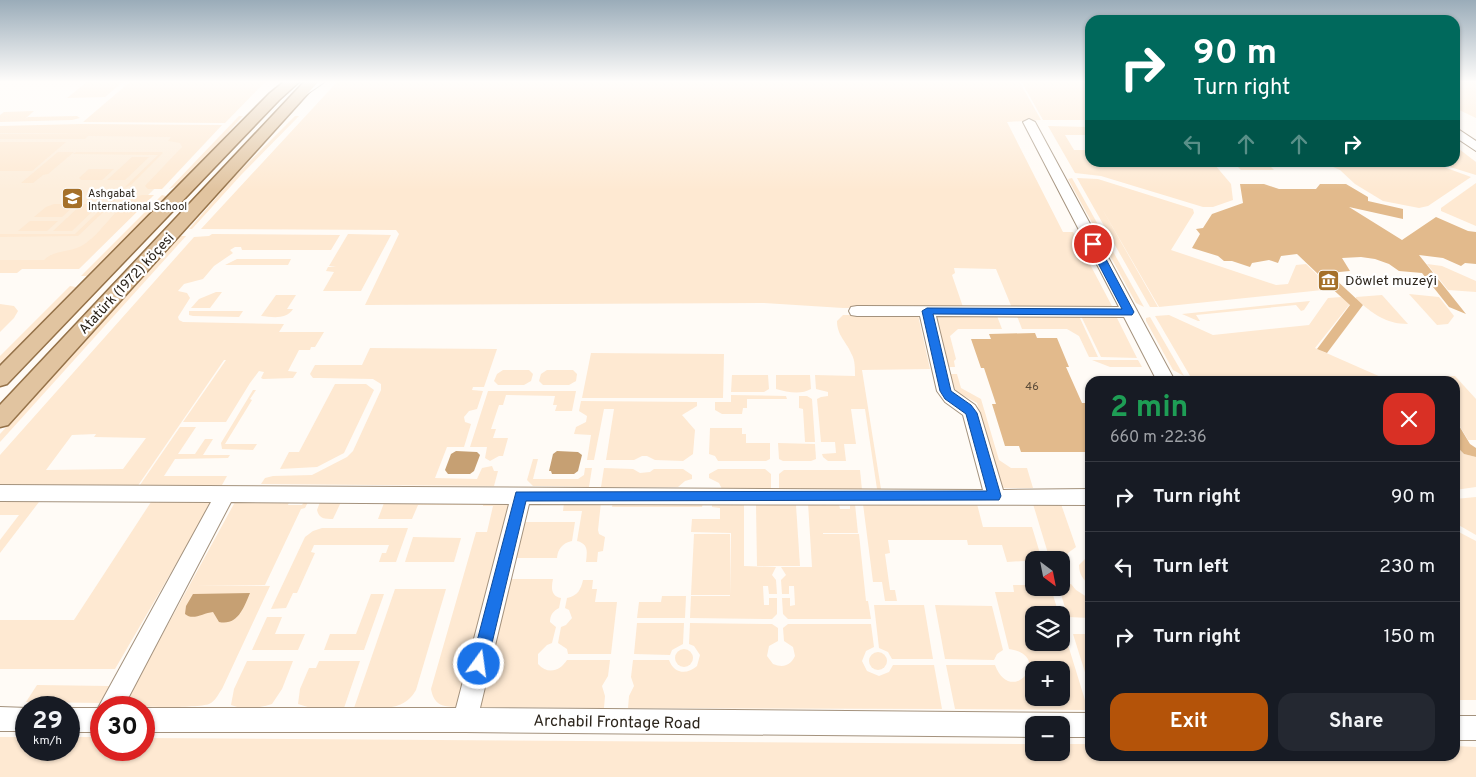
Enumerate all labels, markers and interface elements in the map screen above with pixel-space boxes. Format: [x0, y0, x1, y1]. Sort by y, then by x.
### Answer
text: 90 m [1193, 32, 1277, 76]
icon: right [1110, 35, 1175, 100]
text: Turn right [1193, 75, 1290, 102]
icon: left [1179, 130, 1207, 158]
icon: ahead [1232, 130, 1260, 158]
icon: ahead [1285, 130, 1313, 158]
icon: right [1338, 130, 1366, 158]
school or university icon: Ashgabat International School [60, 187, 84, 211]
place label: Ashgabat International School [88, 187, 187, 214]
pin [1072, 223, 1114, 265]
street label: Atatürk (1972) köçesi [76, 230, 178, 338]
icon: arrive [1079, 230, 1107, 258]
museum icon: Döwlet muzeýi [1317, 268, 1341, 292]
place label: Döwlet muzeýi [1345, 273, 1437, 290]
house number: 46 [1025, 380, 1039, 394]
text: 2 min [1110, 390, 1188, 427]
button: close [1383, 393, 1435, 445]
text: 660 m · 22:36 [1110, 428, 1207, 448]
icon: right [1110, 483, 1138, 511]
text: Turn right [1153, 485, 1241, 509]
text: 90 m [1391, 485, 1435, 509]
north arrow [1025, 551, 1070, 596]
map controls [1025, 551, 1070, 761]
icon: left [1110, 553, 1138, 581]
text: Turn left [1153, 555, 1229, 579]
text: 230 m [1379, 555, 1435, 579]
button: layers [1025, 606, 1070, 651]
icon: right [1110, 623, 1138, 651]
text: Turn right [1153, 625, 1241, 649]
text: 150 m [1383, 625, 1435, 649]
position arrow [452, 637, 504, 689]
button: + [1025, 661, 1070, 706]
button: Exit [1110, 693, 1268, 751]
button: Share [1278, 693, 1435, 751]
speed limit sign: 30 [90, 696, 155, 761]
text: 29 [32, 706, 63, 738]
street label: Archabil Frontage Road [533, 712, 701, 734]
button: − [1025, 716, 1070, 761]
text: km/h [33, 733, 62, 749]

